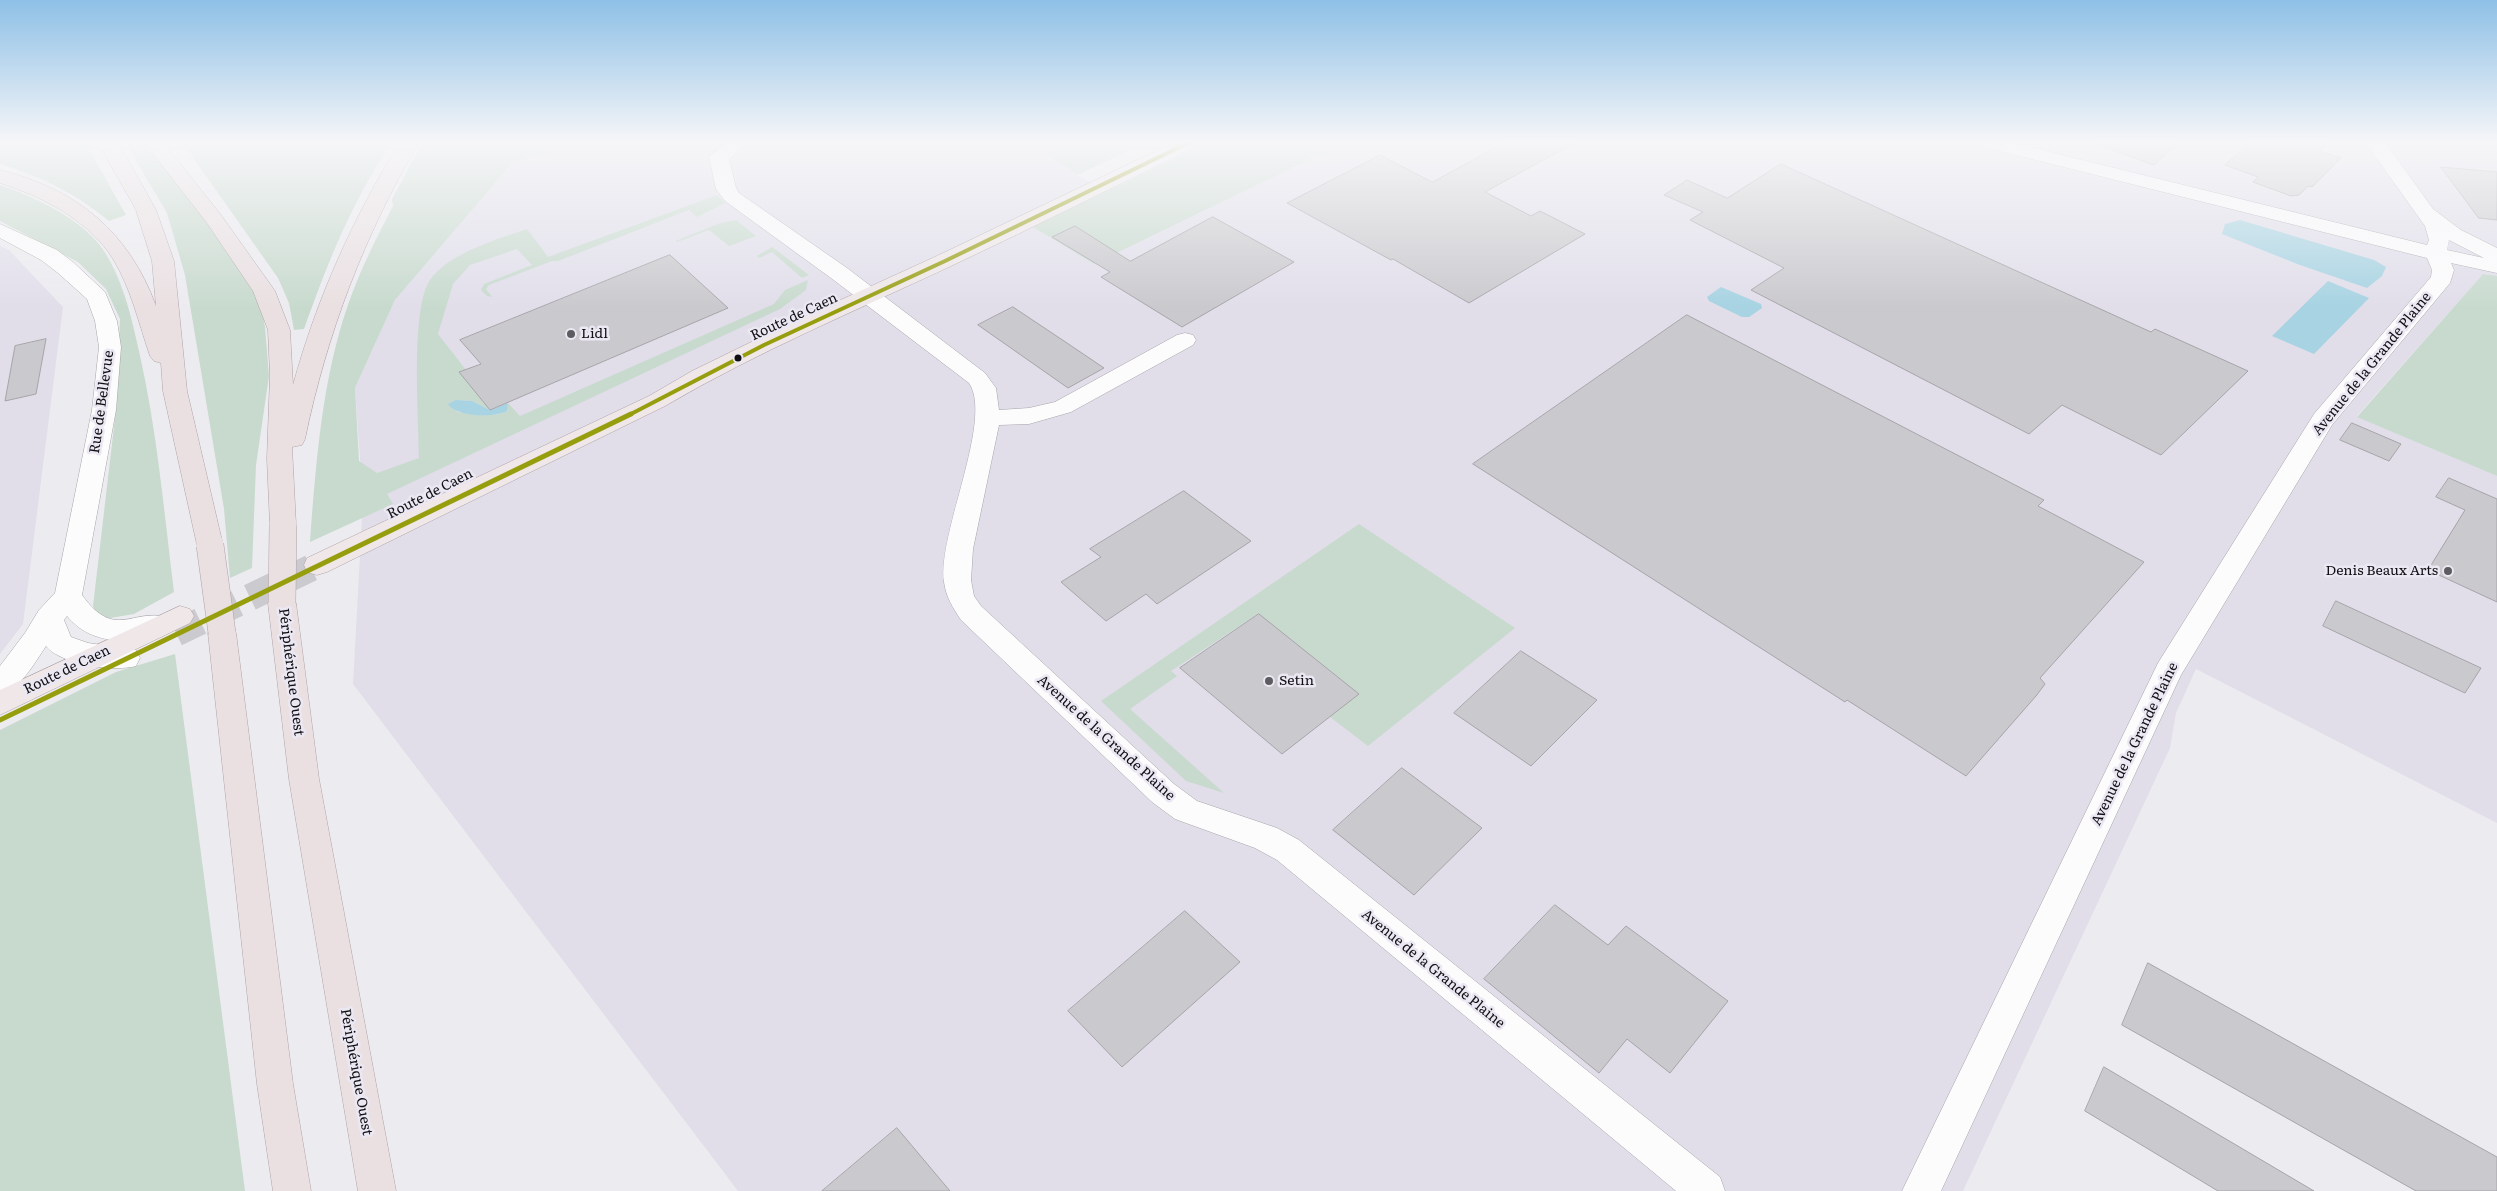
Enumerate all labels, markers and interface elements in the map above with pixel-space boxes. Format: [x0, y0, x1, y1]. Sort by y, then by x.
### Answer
street label: Avenue de la Grande Plaine [2309, 289, 2435, 439]
street label: Route de Caen [748, 290, 840, 344]
place label: Lidl [581, 326, 608, 342]
marker: Lidl [565, 328, 577, 340]
street label: Rue de Bellevue [86, 349, 118, 455]
unlabelled marker [733, 353, 743, 363]
street label: Route de Caen [384, 465, 476, 523]
place label: Denis Beaux Arts [2325, 563, 2438, 579]
marker: Denis Beaux Arts [2442, 565, 2454, 577]
street label: Périphérique Ouest [275, 607, 307, 737]
street label: Route de Caen [21, 642, 113, 698]
street label: Avenue de la Grande Plaine [2088, 660, 2182, 828]
street label: Avenue de la Grande Plaine [1034, 672, 1178, 804]
place label: Setin [1279, 673, 1314, 689]
marker: Setin [1263, 675, 1275, 687]
street label: Avenue de la Grande Plaine [1358, 906, 1508, 1032]
street label: Périphérique Ouest [337, 1007, 375, 1137]

